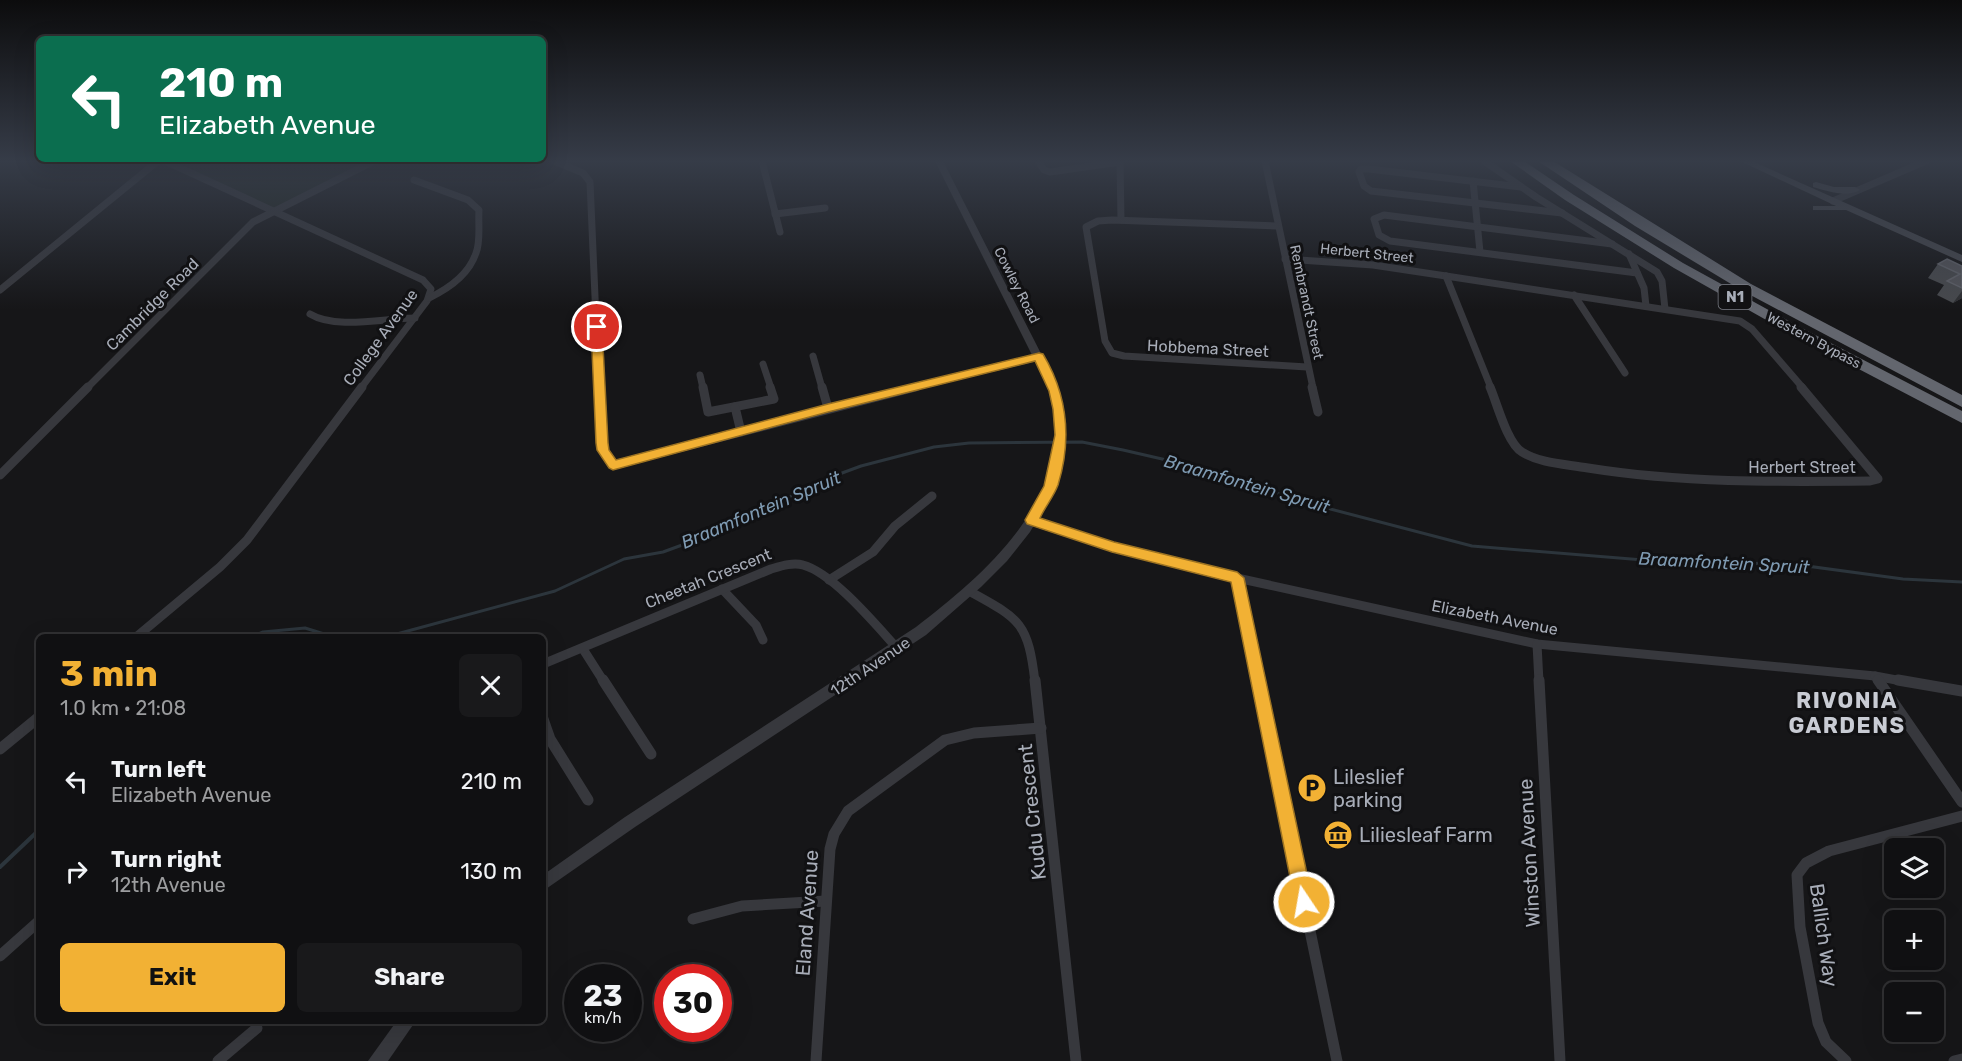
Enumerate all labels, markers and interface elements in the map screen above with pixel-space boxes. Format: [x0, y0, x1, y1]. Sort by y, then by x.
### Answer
text: 210 m [159, 58, 283, 108]
icon: left [60, 60, 138, 138]
text: Elizabeth Avenue [159, 109, 376, 141]
street label: Herbert Street [1319, 240, 1415, 267]
street label: Rembrandt Street [1286, 243, 1327, 362]
street label: Cowley Road [990, 244, 1043, 326]
street label: Cambridge Road [102, 254, 203, 355]
street label: College Avenue [339, 285, 422, 389]
road number: N1 [1718, 285, 1752, 309]
pin [571, 301, 622, 352]
street label: Western Bypass [1764, 309, 1864, 372]
icon: arrive [580, 310, 613, 343]
street label: Hobbema Street [1147, 336, 1269, 361]
water label: Braamfontein Spruit [1162, 450, 1333, 518]
street label: Herbert Street [1748, 458, 1856, 477]
water label: Braamfontein Spruit [678, 466, 845, 554]
street label: Cheetah Crescent [642, 544, 774, 612]
water label: Braamfontein Spruit [1638, 548, 1811, 579]
street label: Elizabeth Avenue [1430, 596, 1560, 639]
street label: 12th Avenue [827, 633, 914, 700]
text: 3 min [60, 652, 158, 695]
button: close [459, 654, 522, 717]
district label: RIVONIA GARDENS [1788, 687, 1906, 739]
text: 1.0 km · 21:08 [60, 696, 186, 720]
street label: Kudu Crescent [1013, 743, 1051, 881]
text: Turn left [111, 756, 206, 783]
icon: left [60, 765, 93, 798]
place label: Lileslief parking [1333, 765, 1404, 812]
text: 210 m [461, 768, 522, 795]
parking icon: Lileslief parking [1296, 772, 1328, 804]
street label: Winston Avenue [1513, 778, 1545, 928]
text: Elizabeth Avenue [111, 783, 272, 807]
museum icon: Liliesleaf Farm [1322, 819, 1354, 851]
place label: Liliesleaf Farm [1359, 823, 1493, 847]
map controls [1884, 838, 1944, 1042]
button: layers [1884, 838, 1944, 898]
text: Turn right [111, 846, 221, 873]
street label: Eland Avenue [791, 849, 823, 977]
icon: right [60, 855, 93, 888]
text: 130 m [460, 858, 522, 885]
position arrow [1272, 870, 1336, 934]
text: 12th Avenue [111, 873, 226, 897]
street label: Ballich Way [1805, 882, 1843, 988]
button: + [1884, 910, 1944, 970]
button: Exit [60, 943, 285, 1012]
button: Share [297, 943, 522, 1012]
speed limit sign: 30 [654, 964, 732, 1042]
text: 23 [583, 978, 623, 1014]
button: − [1884, 982, 1944, 1042]
text: km/h [584, 1009, 622, 1027]

